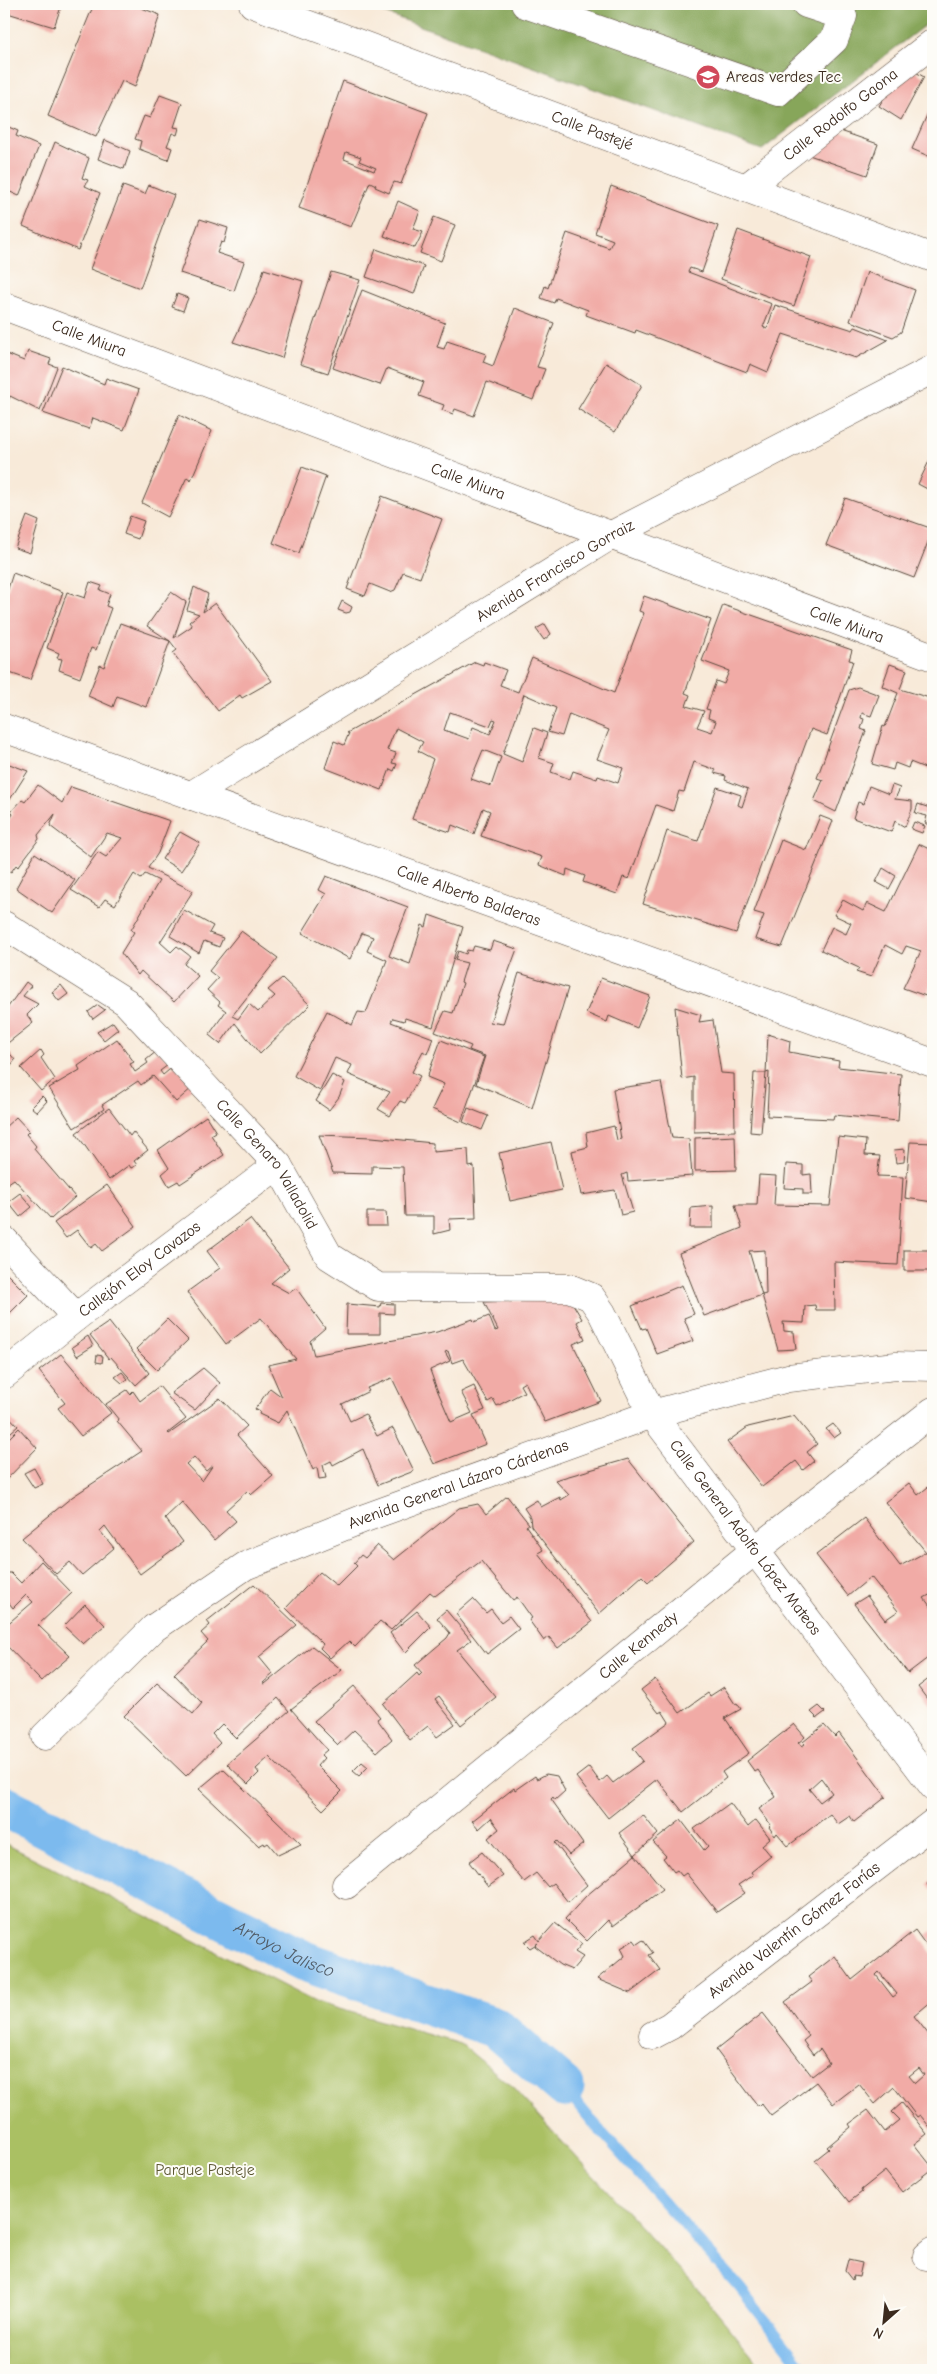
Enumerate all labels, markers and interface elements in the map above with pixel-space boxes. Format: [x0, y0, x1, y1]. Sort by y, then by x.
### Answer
school or university icon: Areas verdes Tec [695, 64, 721, 90]
street label: Calle Rodolfo Gaona [779, 65, 901, 165]
place label: Areas verdes Tec [726, 68, 841, 86]
street label: Calle Pastejé [549, 107, 635, 154]
street label: Calle Miura [49, 316, 129, 360]
street label: Calle Miura [428, 459, 508, 504]
street label: Avenida Francisco Gorraiz [473, 516, 637, 626]
street label: Calle Miura [807, 602, 887, 647]
street label: Calle Alberto Balderas [394, 861, 543, 930]
street label: Calle Genaro Valladolid [212, 1096, 321, 1232]
street label: Callejón Eloy Cavazos [75, 1217, 204, 1321]
street label: Avenida General Lázaro Cárdenas [346, 1436, 571, 1533]
street label: Calle General Adolfo López Mateos [666, 1436, 825, 1639]
street label: Calle Kennedy [595, 1607, 682, 1683]
street label: Avenida Valentín Gómez Farías [705, 1858, 884, 2002]
water label: Arroyo Jalisco [230, 1916, 337, 1981]
park label: Parque Pasteje [155, 2161, 255, 2179]
north arrow [860, 2296, 910, 2346]
text: N [870, 2323, 886, 2343]

